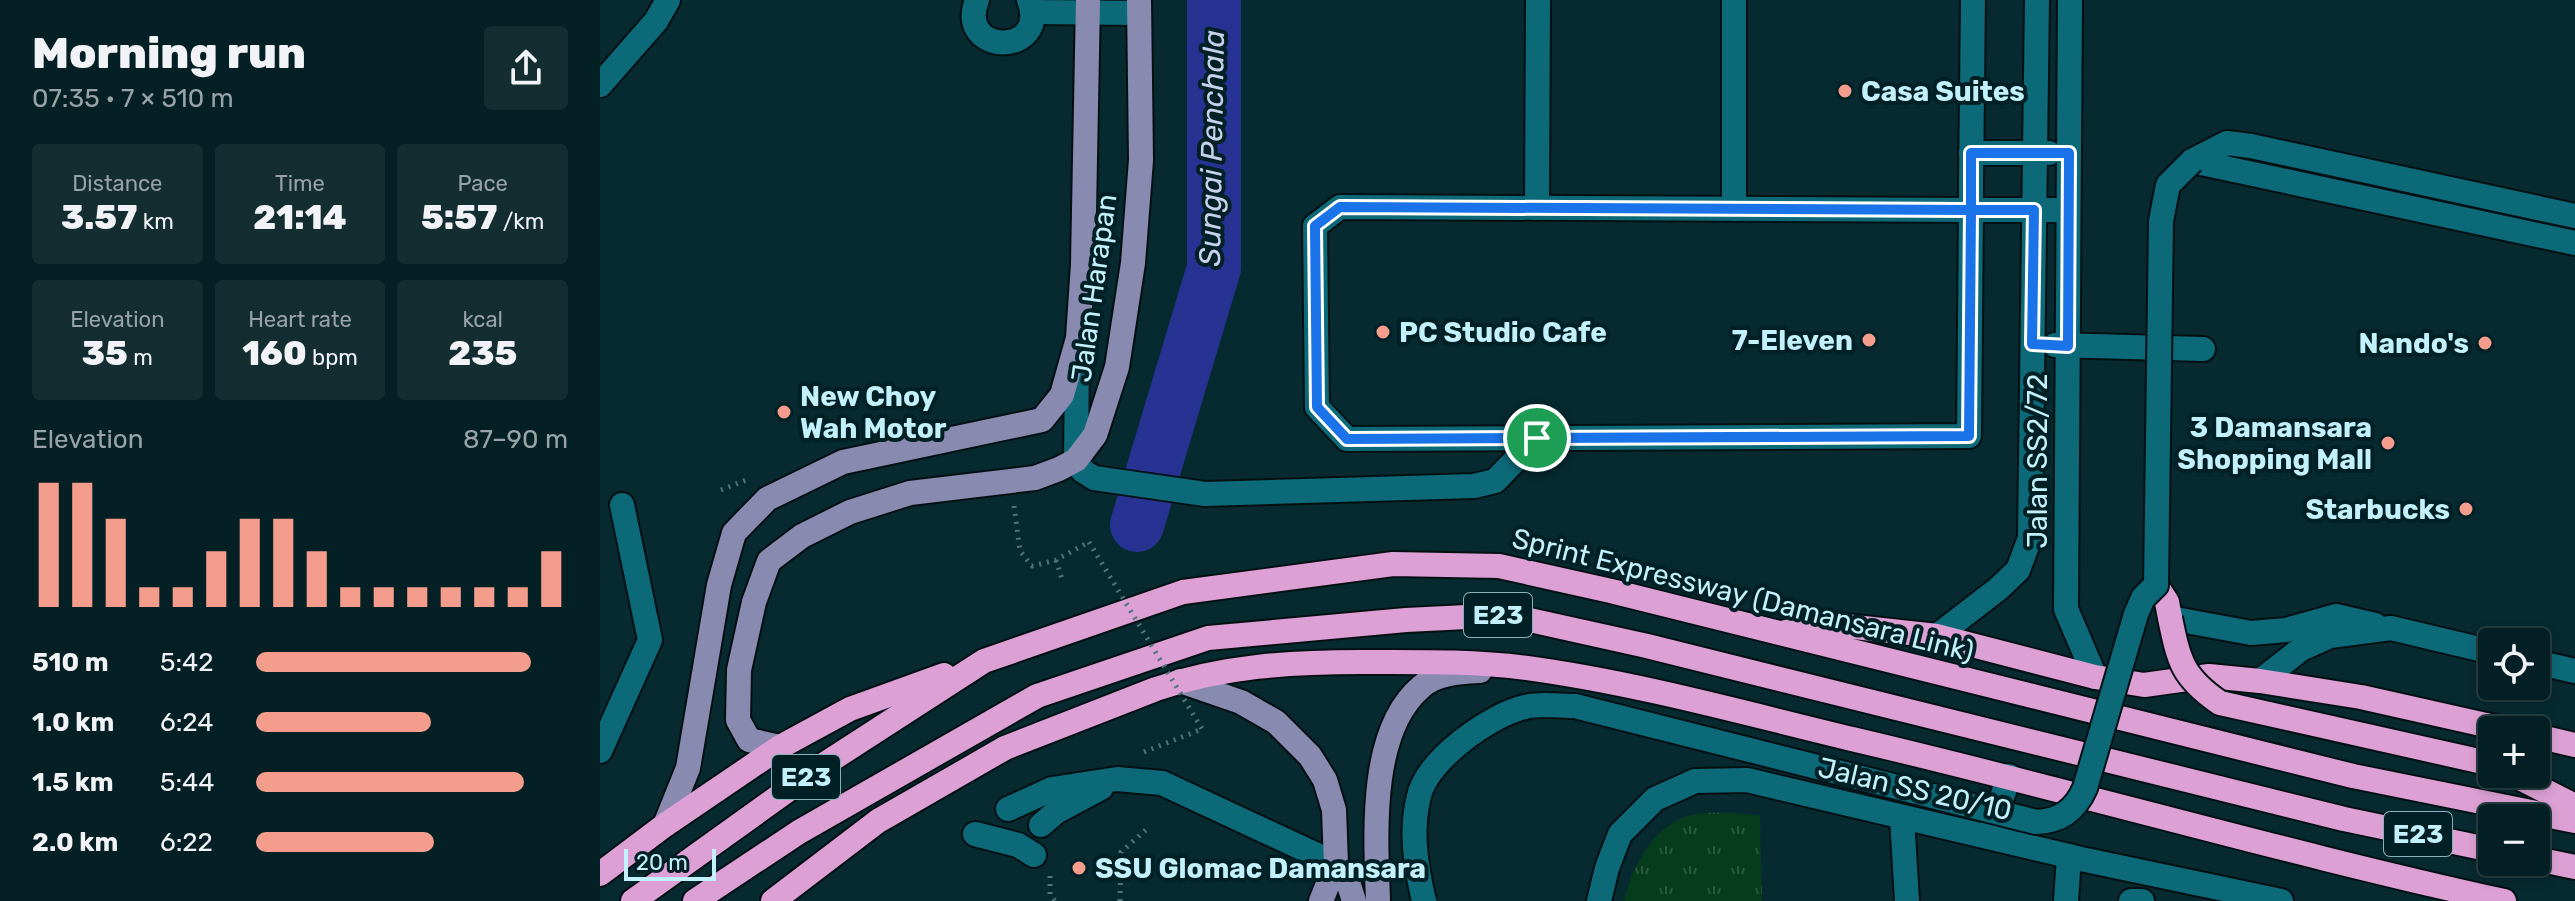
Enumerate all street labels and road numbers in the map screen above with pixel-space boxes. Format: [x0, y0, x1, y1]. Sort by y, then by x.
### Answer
street label: Jalan Harapan [1064, 192, 1124, 384]
street label: Jalan SS2/72 [2021, 374, 2054, 548]
street label: Sprint Expressway (Damansara Link) [1509, 522, 1977, 668]
road number: E23 [1464, 593, 1532, 637]
street label: Jalan SS 20/10 [1815, 751, 2015, 827]
road number: E23 [772, 755, 840, 799]
road number: E23 [2384, 812, 2452, 856]

